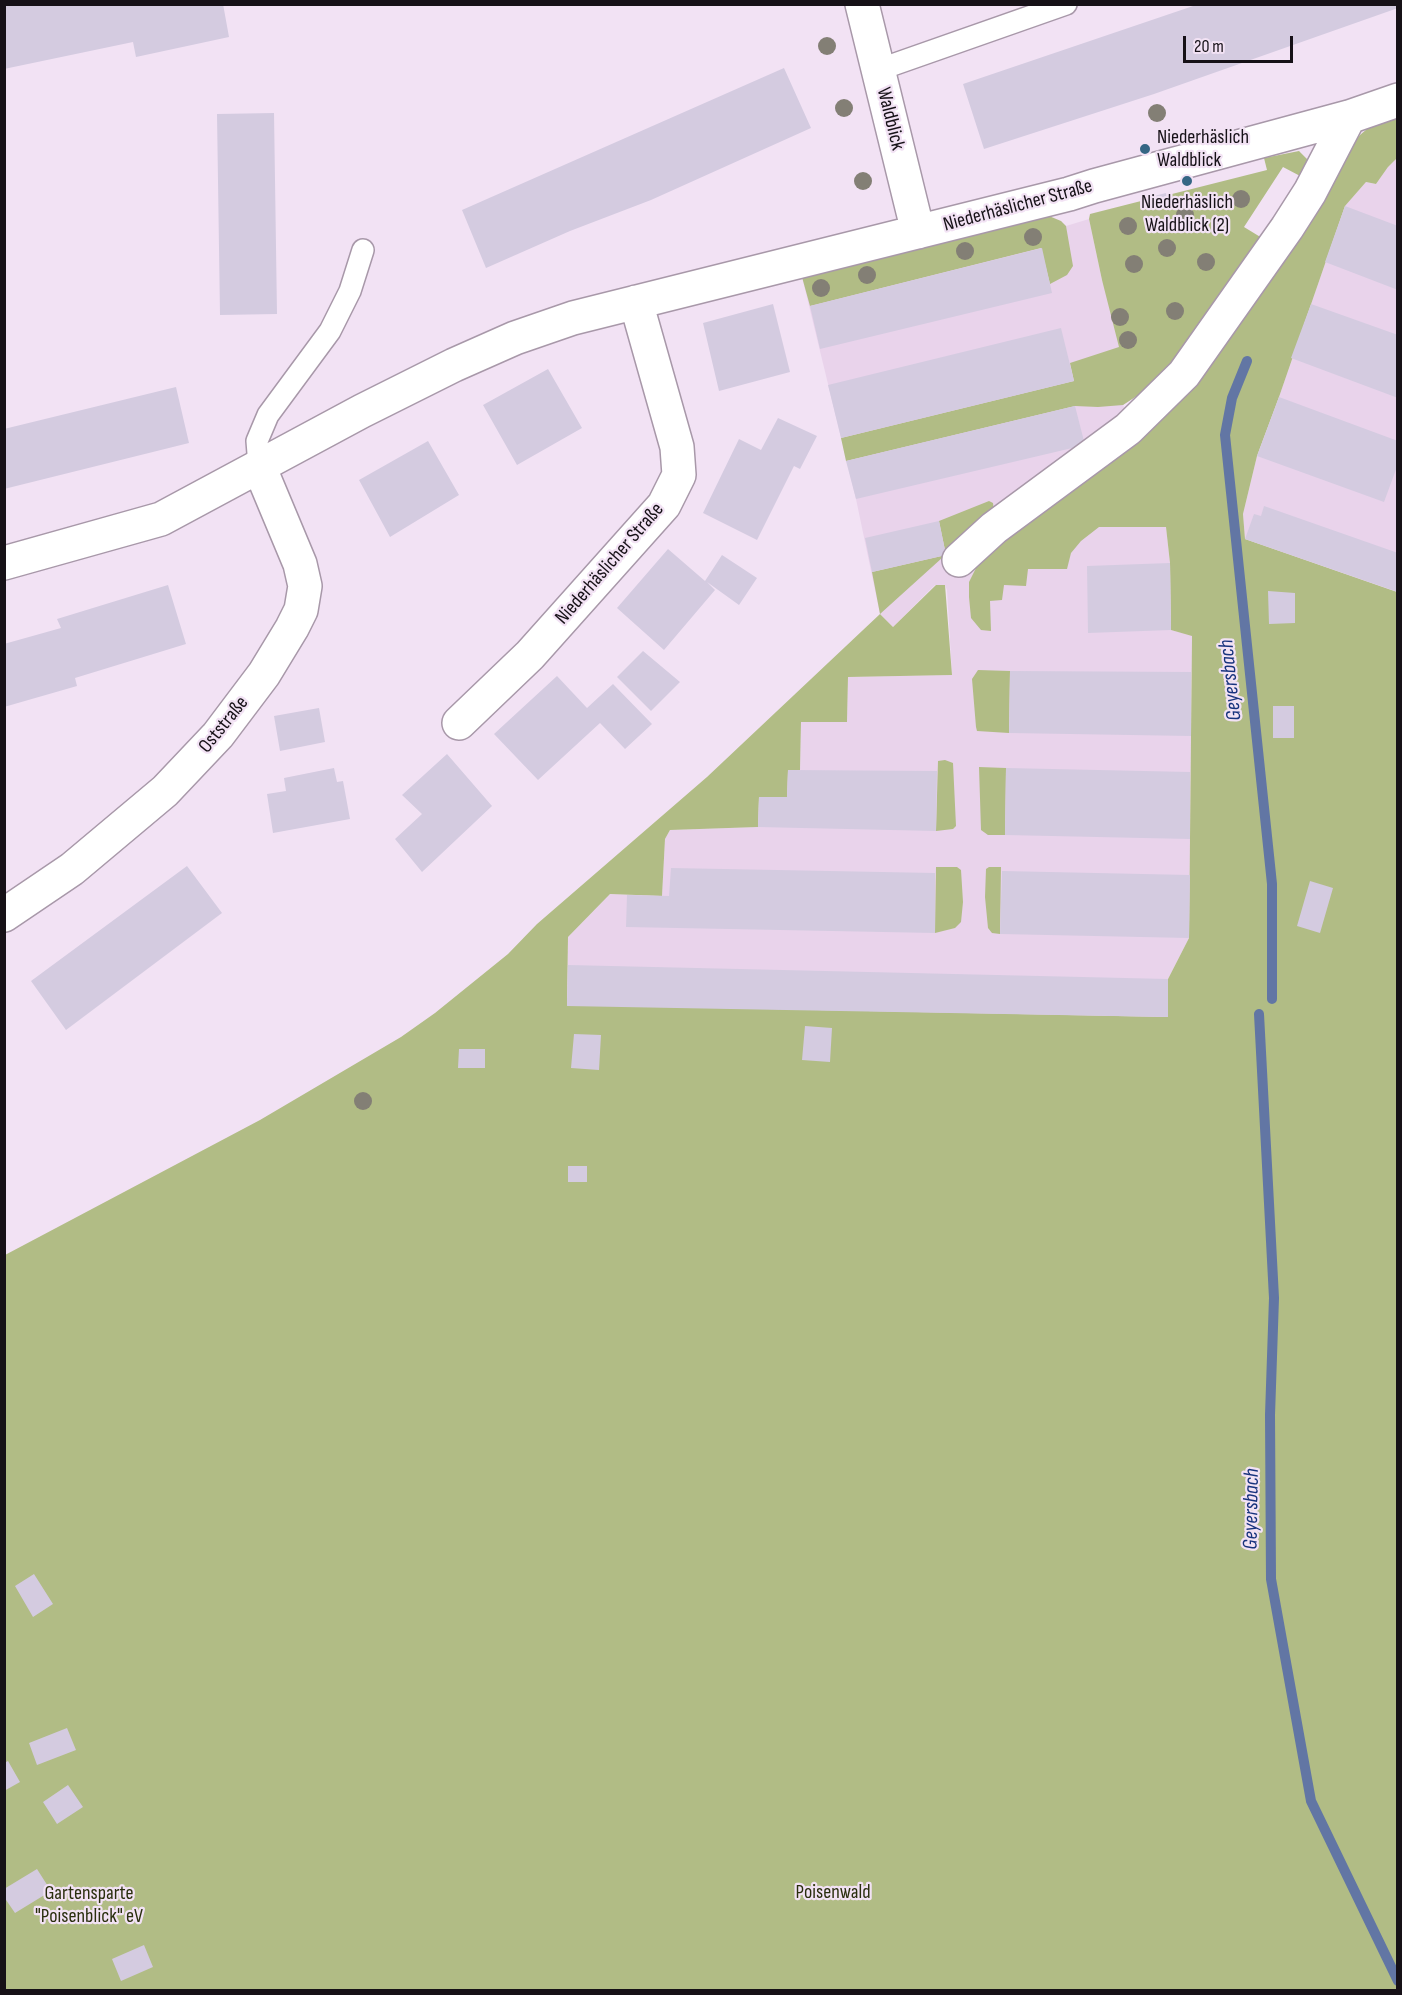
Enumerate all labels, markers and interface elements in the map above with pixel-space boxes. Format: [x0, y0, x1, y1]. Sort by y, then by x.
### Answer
scale bar [1186, 24, 1296, 62]
text: 20 m [1194, 36, 1224, 57]
street label: Waldblick [871, 85, 909, 153]
place label: Niederhäslich Waldblick [1157, 126, 1249, 173]
marker: Niederhäslich Waldblick [1138, 142, 1152, 156]
marker: Niederhäslich Waldblick (2) [1180, 174, 1194, 188]
street label: Niederhäslicher Straße [941, 175, 1095, 237]
place label: Niederhäslich Waldblick (2) [1141, 191, 1233, 238]
street label: Niederhäslicher Straße [551, 498, 669, 630]
water label: Geyersbach [1214, 638, 1248, 722]
street label: Oststraße [194, 692, 254, 758]
water label: Geyersbach [1239, 1468, 1265, 1550]
park label: Poisenwald [796, 1881, 870, 1905]
park label: Gartensparte "Poisenblick" eV [35, 1882, 143, 1929]

